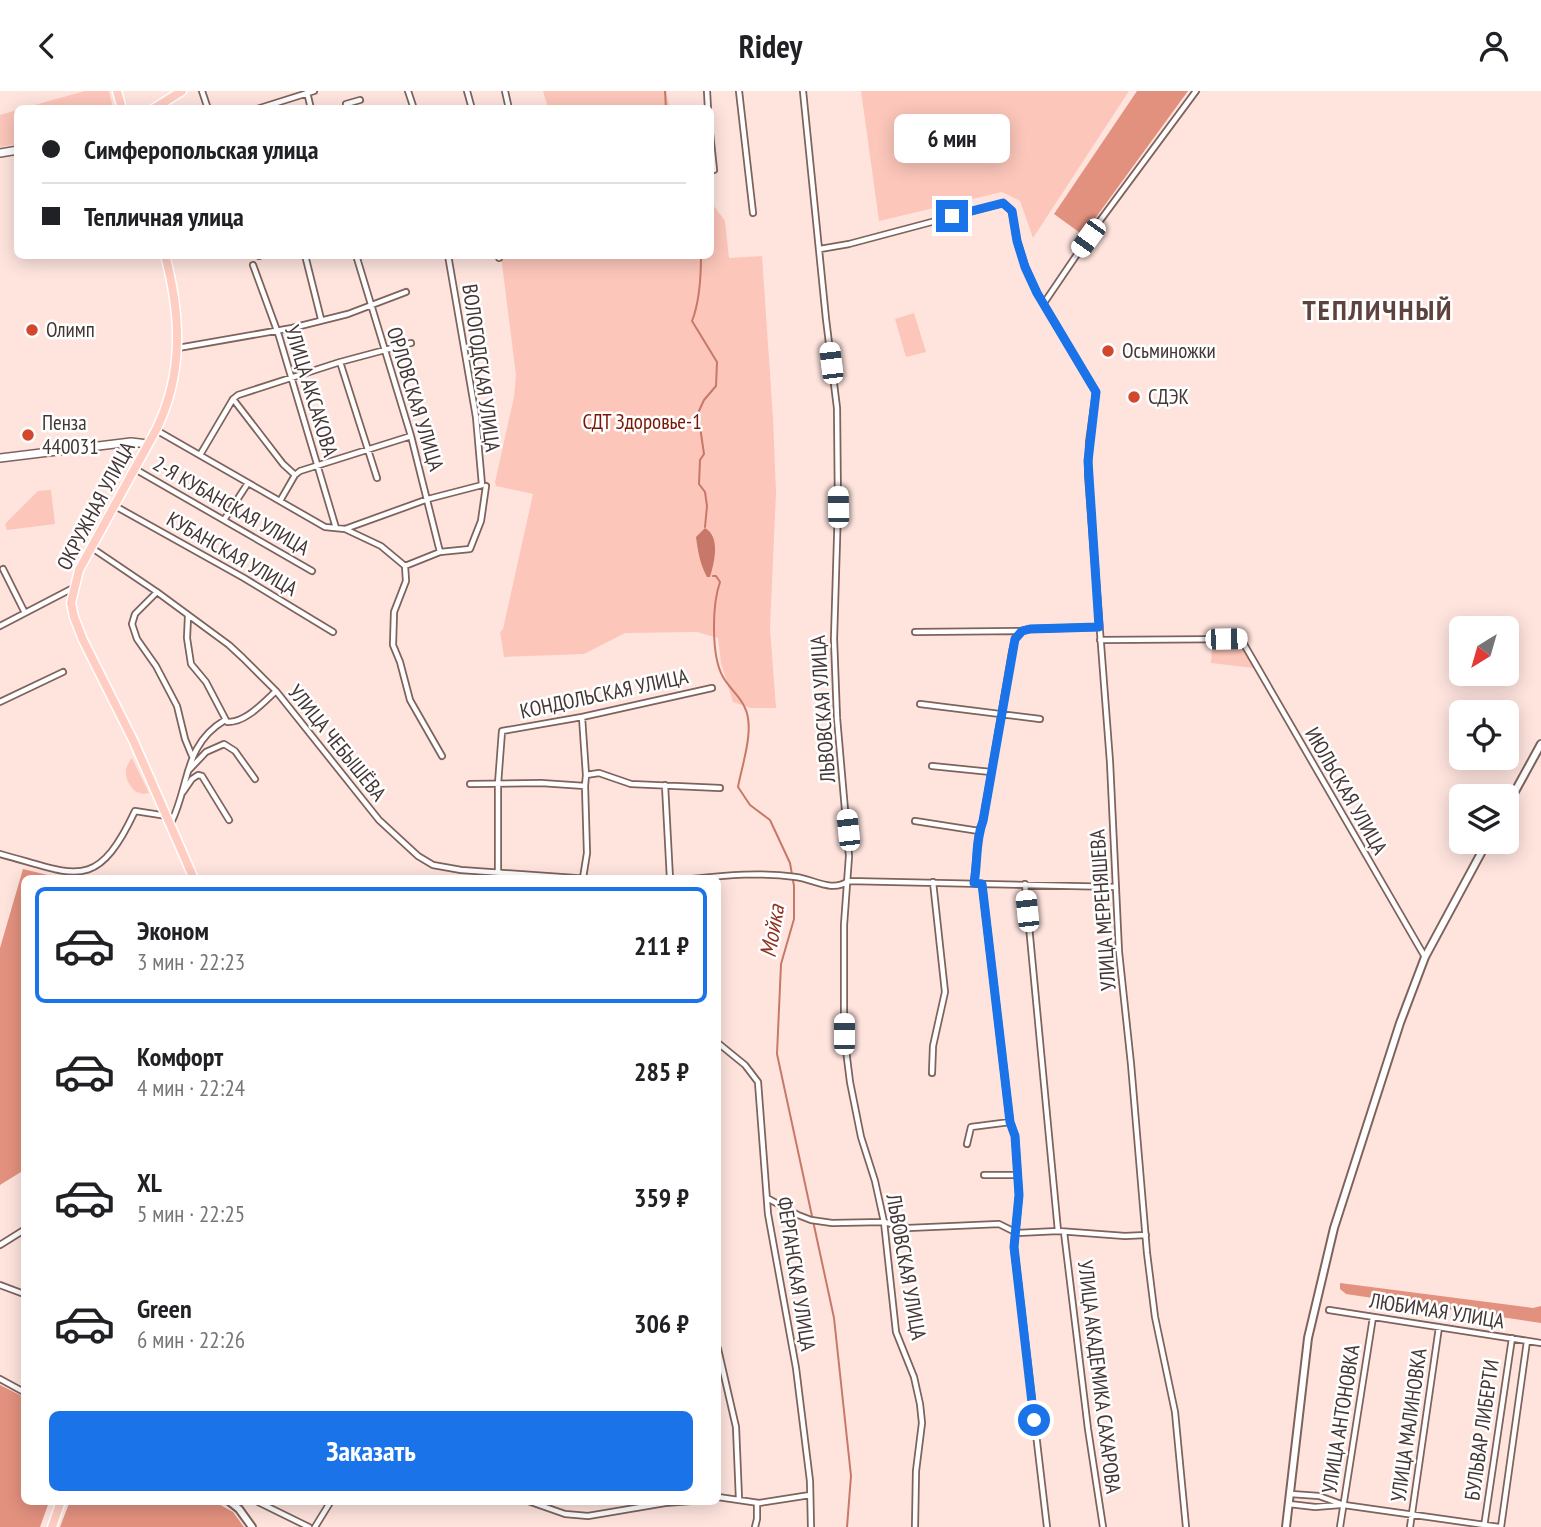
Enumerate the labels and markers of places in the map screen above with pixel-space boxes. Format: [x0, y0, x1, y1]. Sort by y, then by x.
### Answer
place label: Олимп [46, 316, 95, 343]
marker: Олимп [24, 322, 40, 338]
place label: Осьминожки [1122, 337, 1216, 364]
marker: Осьминожки [1100, 343, 1116, 359]
place label: СДЭК [1148, 383, 1189, 410]
marker: СДЭК [1126, 389, 1142, 405]
place label: Пенза 440031 [42, 409, 99, 460]
marker: Пенза 440031 [20, 427, 36, 443]

